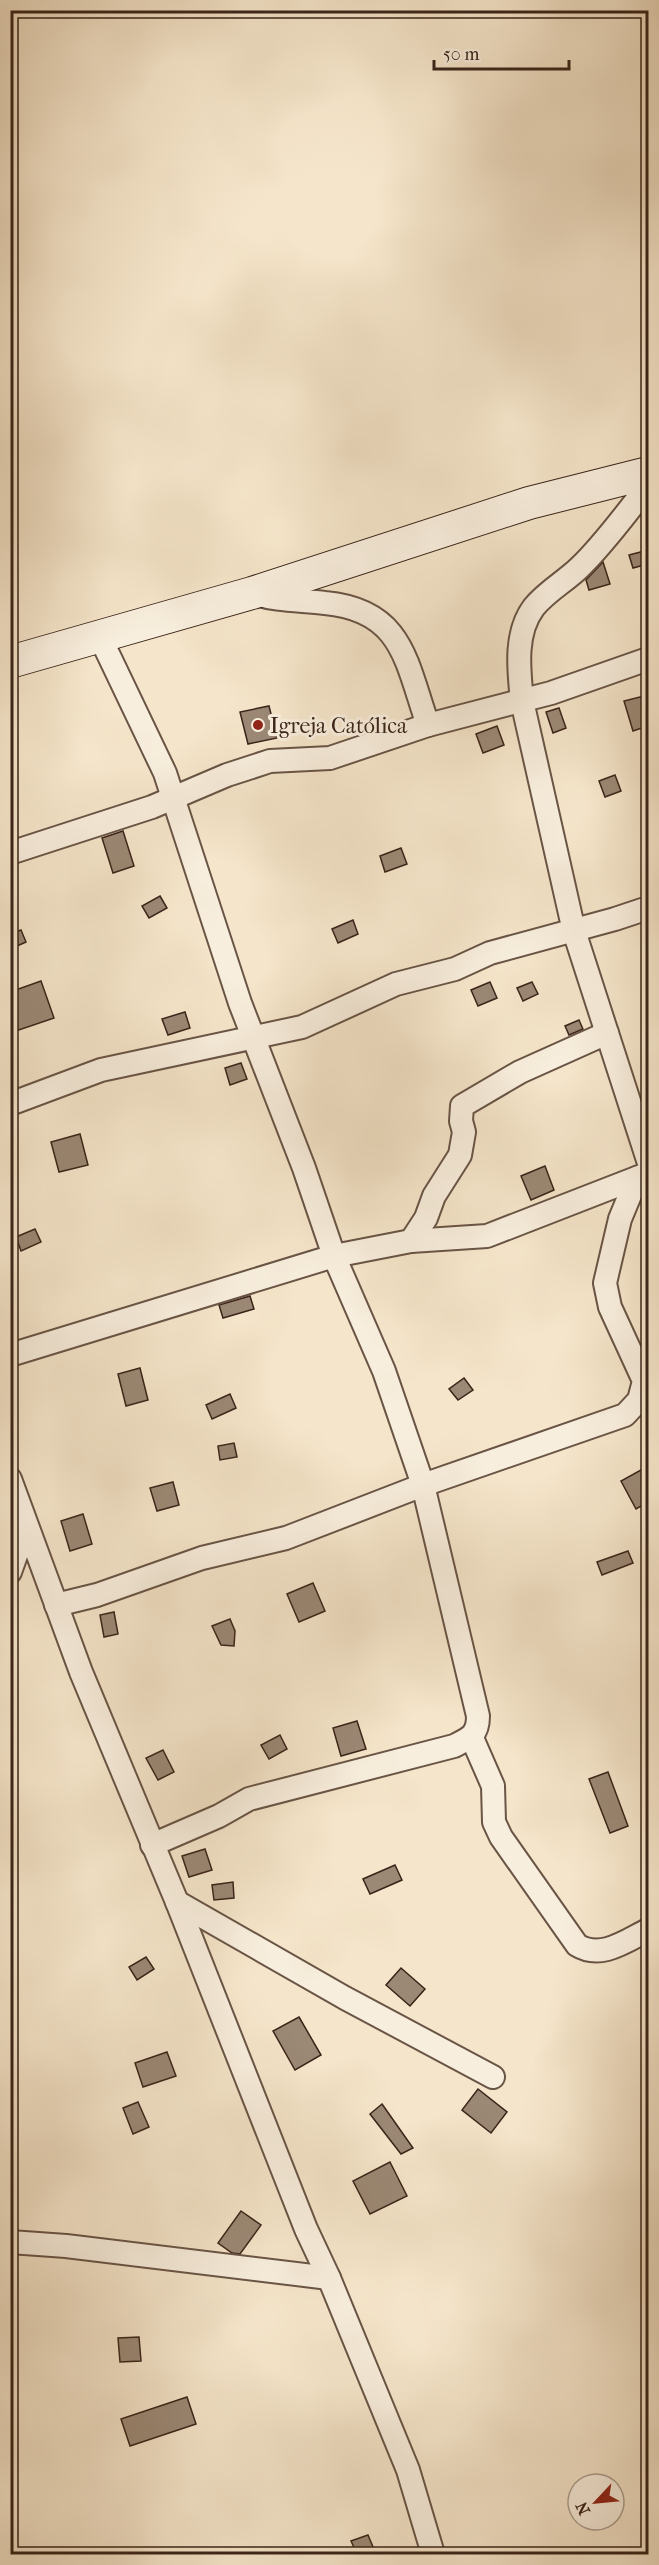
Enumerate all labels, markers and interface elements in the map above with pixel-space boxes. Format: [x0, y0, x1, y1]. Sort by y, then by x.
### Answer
scale bar [434, 33, 569, 71]
text: 50 m [443, 44, 480, 65]
place label: Igreja Católica [270, 713, 408, 739]
marker: Igreja Católica [251, 718, 265, 732]
north arrow [566, 2472, 626, 2532]
text: N [571, 2498, 594, 2518]

